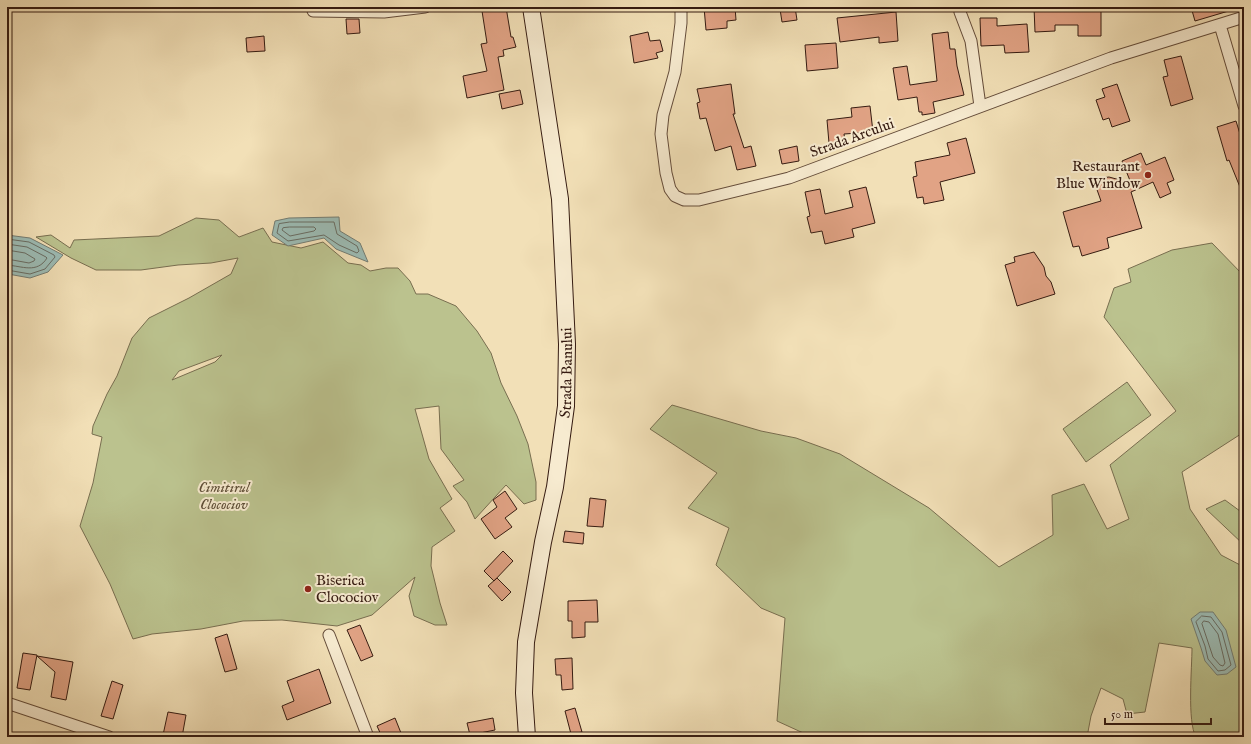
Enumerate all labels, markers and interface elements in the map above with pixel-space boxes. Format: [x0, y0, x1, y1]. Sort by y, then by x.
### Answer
street label: Strada Arcului [807, 114, 897, 162]
place label: Restaurant Blue Window [1056, 157, 1141, 193]
marker: Restaurant Blue Window [1143, 170, 1153, 180]
street label: Strada Banului [555, 327, 577, 419]
park label: Cimitirul Clocociov [199, 478, 251, 514]
place label: Biserica Clocociov [316, 571, 379, 607]
marker: Biserica Clocociov [303, 584, 313, 594]
scale bar [1105, 700, 1211, 726]
text: 50 m [1111, 707, 1133, 722]

